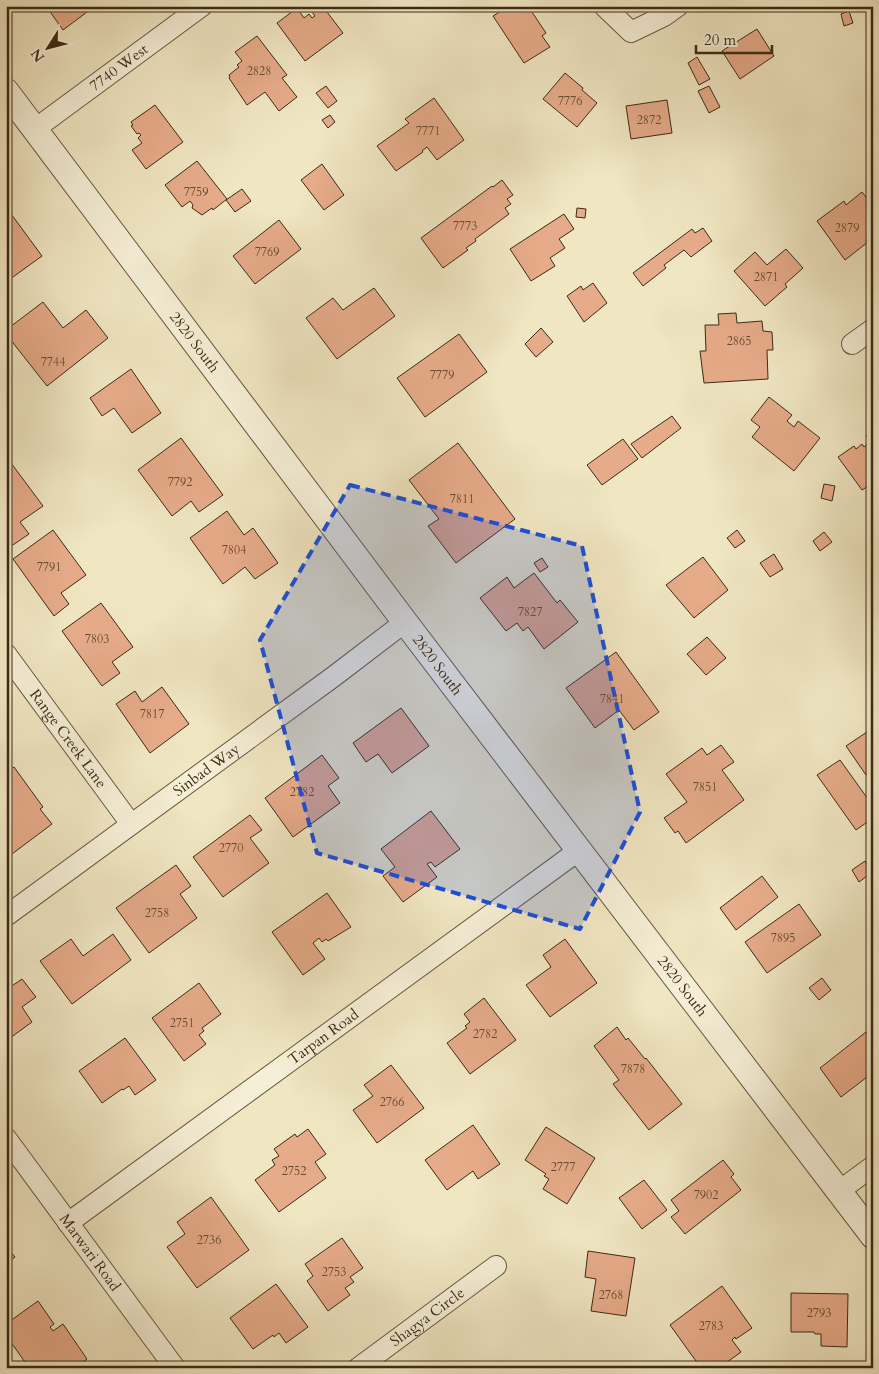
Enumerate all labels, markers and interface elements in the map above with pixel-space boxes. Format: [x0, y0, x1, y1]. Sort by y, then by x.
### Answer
north arrow [22, 22, 72, 72]
scale bar [696, 22, 773, 54]
text: 20 m [704, 30, 736, 50]
street label: 7740 West [85, 39, 152, 96]
text: N [27, 45, 49, 66]
house number: 2828 [247, 63, 271, 79]
house number: 7776 [558, 93, 582, 109]
house number: 2872 [637, 112, 661, 128]
house number: 7771 [416, 123, 440, 139]
house number: 7759 [184, 184, 208, 200]
house number: 7773 [453, 218, 477, 234]
house number: 2879 [835, 220, 859, 236]
house number: 7769 [255, 244, 279, 260]
house number: 2871 [754, 269, 778, 285]
street label: 2820 South [165, 307, 225, 377]
house number: 2865 [727, 333, 751, 349]
house number: 7744 [41, 354, 65, 370]
house number: 7779 [430, 367, 454, 383]
house number: 7792 [168, 474, 192, 490]
house number: 7811 [450, 491, 474, 507]
house number: 7804 [222, 542, 246, 558]
house number: 7791 [37, 559, 61, 575]
house number: 7827 [518, 604, 542, 620]
street label: 2820 South [408, 630, 468, 700]
house number: 7803 [85, 631, 109, 647]
street label: Range Creek Lane [25, 685, 111, 792]
house number: 7841 [600, 691, 624, 707]
house number: 7817 [140, 706, 164, 722]
street label: Sinbad Way [169, 739, 244, 801]
house number: 7851 [693, 779, 717, 795]
house number: 2782 [290, 784, 314, 800]
house number: 2770 [219, 840, 243, 856]
house number: 2758 [145, 905, 169, 921]
house number: 7895 [771, 930, 795, 946]
street label: 2820 South [653, 952, 713, 1021]
street label: Tarpan Road [284, 1004, 363, 1069]
house number: 2751 [170, 1015, 194, 1031]
house number: 2782 [473, 1026, 497, 1042]
house number: 7878 [621, 1061, 645, 1077]
house number: 2766 [380, 1094, 404, 1110]
house number: 2777 [551, 1159, 575, 1175]
house number: 2752 [282, 1163, 306, 1179]
house number: 7902 [694, 1187, 718, 1203]
street label: Marwari Road [55, 1210, 125, 1295]
house number: 2736 [197, 1232, 221, 1248]
house number: 2753 [322, 1264, 346, 1280]
street label: Shagya Circle [386, 1283, 469, 1351]
house number: 2768 [599, 1287, 623, 1303]
house number: 2793 [807, 1305, 831, 1321]
house number: 2783 [699, 1318, 723, 1334]

